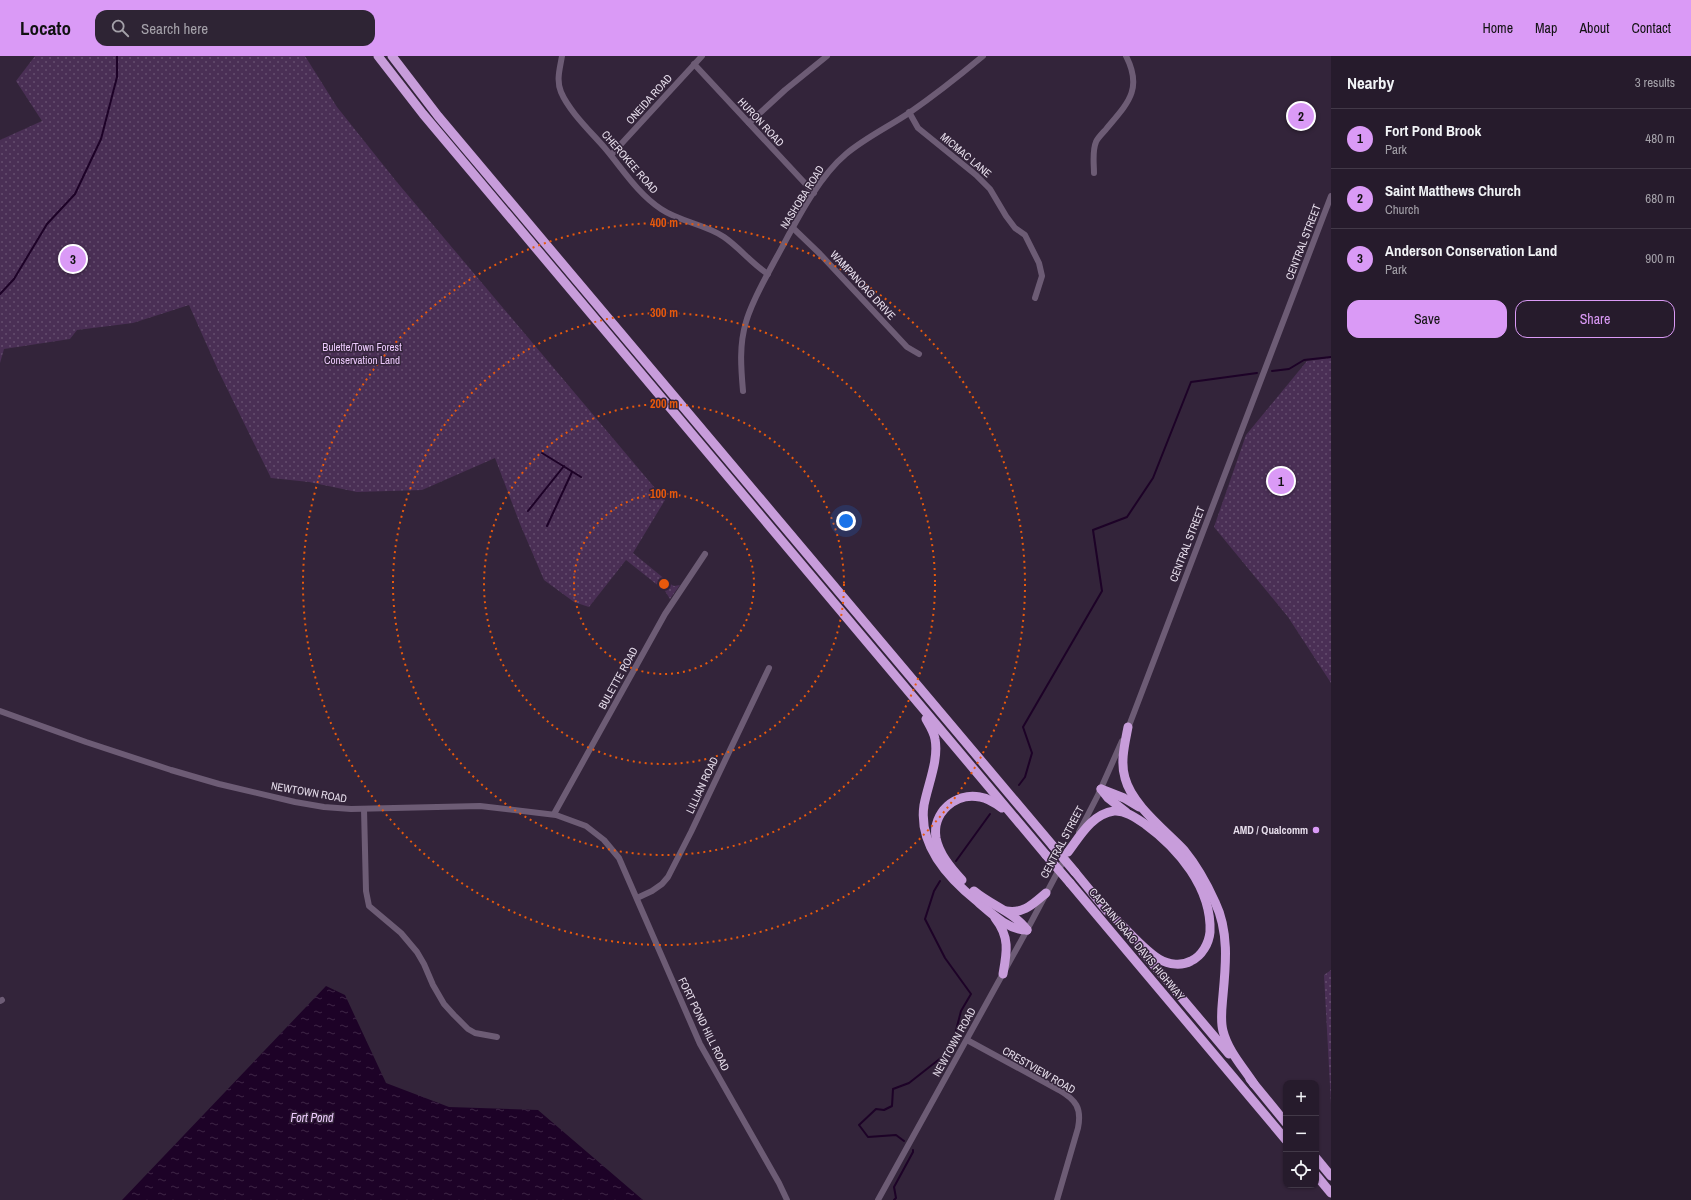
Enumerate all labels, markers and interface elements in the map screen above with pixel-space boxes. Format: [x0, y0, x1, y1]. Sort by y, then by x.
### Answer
search box [95, 10, 375, 46]
text: Locato [20, 15, 71, 41]
icon: search [109, 17, 131, 39]
text: Search here [141, 18, 208, 39]
text: Home [1482, 19, 1513, 37]
text: Map [1535, 19, 1557, 37]
text: About [1579, 19, 1609, 37]
text: Contact [1631, 19, 1671, 37]
street label: ONEIDA ROAD [623, 71, 675, 127]
text: Nearby [1347, 71, 1394, 94]
text: 3 results [1635, 74, 1675, 91]
street label: HURON ROAD [735, 95, 787, 149]
pin: 2 [1288, 101, 1314, 131]
text: Fort Pond Brook [1385, 120, 1481, 141]
street label: CHEROKEE ROAD [599, 128, 661, 196]
street label: MICMAC LANE [938, 130, 994, 180]
text: 1 [1357, 130, 1363, 147]
text: 480 m [1645, 130, 1675, 147]
text: Park [1385, 141, 1407, 158]
street label: NASHOBA ROAD [777, 163, 827, 231]
text: Saint Matthews Church [1385, 180, 1521, 201]
text: 2 [1357, 190, 1363, 207]
text: 680 m [1645, 190, 1675, 207]
text: Church [1385, 201, 1419, 218]
street label: CENTRAL STREET [1282, 202, 1324, 282]
text: 400 m [650, 215, 678, 231]
text: Anderson Conservation Land [1385, 240, 1557, 261]
pin: 3 [60, 244, 86, 274]
street label: WAMPANOAG DRIVE [827, 247, 899, 323]
text: 3 [1357, 250, 1363, 267]
text: 900 m [1645, 250, 1675, 267]
text: Park [1385, 261, 1407, 278]
button: Save [1347, 300, 1507, 338]
button: Share [1515, 300, 1675, 338]
text: 300 m [650, 305, 678, 321]
park label: Bulette/Town Forest Conservation Land [322, 340, 402, 367]
text: 200 m [650, 396, 678, 412]
pin: 1 [1268, 466, 1294, 496]
text: 100 m [650, 486, 678, 502]
street label: CENTRAL STREET [1166, 504, 1208, 584]
your location [836, 511, 856, 531]
centre of rings [657, 577, 671, 591]
street label: BULETTE ROAD [595, 644, 641, 712]
street label: LILLIAN ROAD [683, 754, 721, 816]
street label: NEWTOWN ROAD [270, 778, 348, 806]
street label: CENTRAL STREET [1037, 803, 1087, 881]
place label: AMD / Qualcomm [1233, 823, 1308, 837]
marker: AMD / Qualcomm [1311, 825, 1321, 835]
street label: CAPTAIN ISAAC DAVIS HIGHWAY [1086, 885, 1188, 1003]
street label: FORT POND HILL ROAD [675, 975, 733, 1073]
street label: NEWTOWN ROAD [929, 1005, 979, 1079]
street label: CRESTVIEW ROAD [1000, 1043, 1078, 1097]
map controls [1283, 1080, 1319, 1188]
button: + [1283, 1080, 1319, 1116]
water label: Fort Pond [291, 1110, 334, 1126]
button: − [1283, 1116, 1319, 1152]
button: locate [1283, 1152, 1319, 1188]

